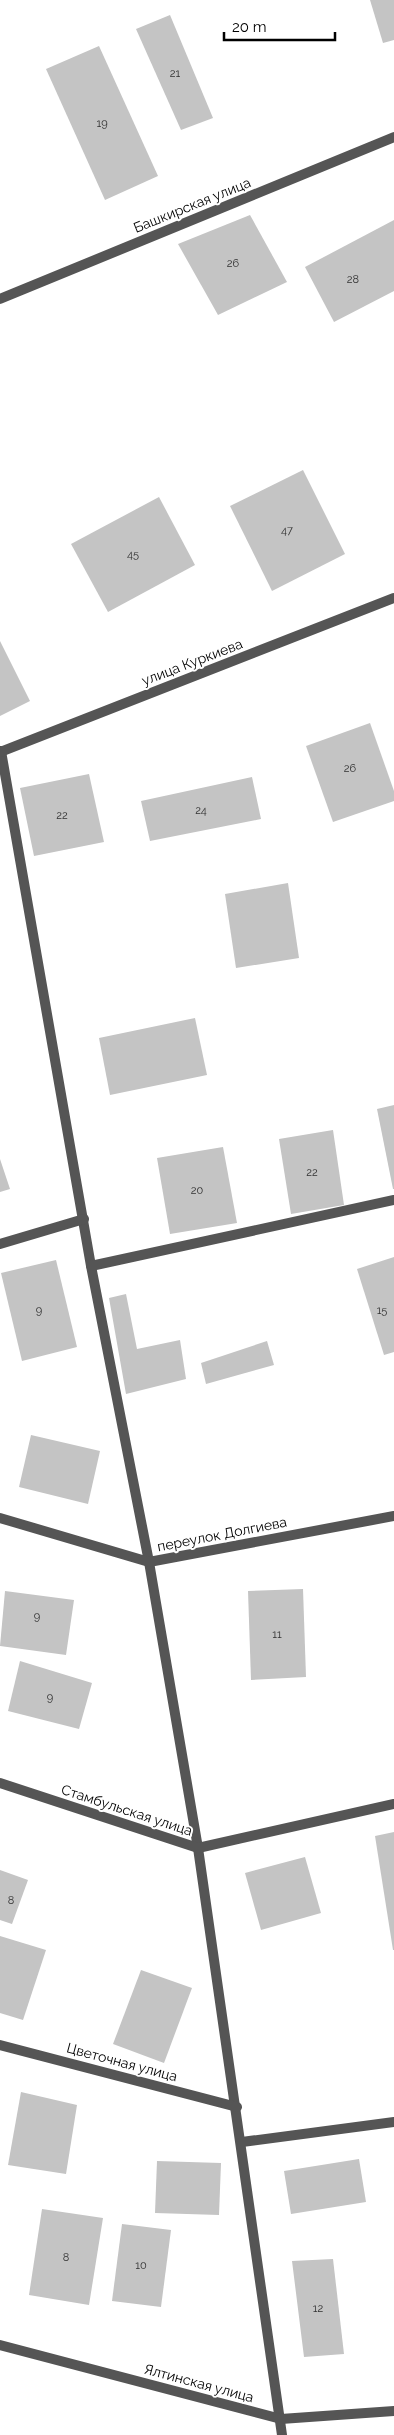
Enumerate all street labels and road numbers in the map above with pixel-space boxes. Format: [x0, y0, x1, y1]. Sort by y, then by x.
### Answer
street label: Башкирская улица [131, 174, 253, 236]
street label: улица Куркиева [139, 635, 245, 689]
street label: переулок Долгиева [156, 1514, 288, 1554]
street label: Стамбульская улица [59, 1781, 195, 1839]
street label: Цветочная улица [65, 2040, 179, 2084]
street label: Ялтинская улица [143, 2361, 255, 2405]

